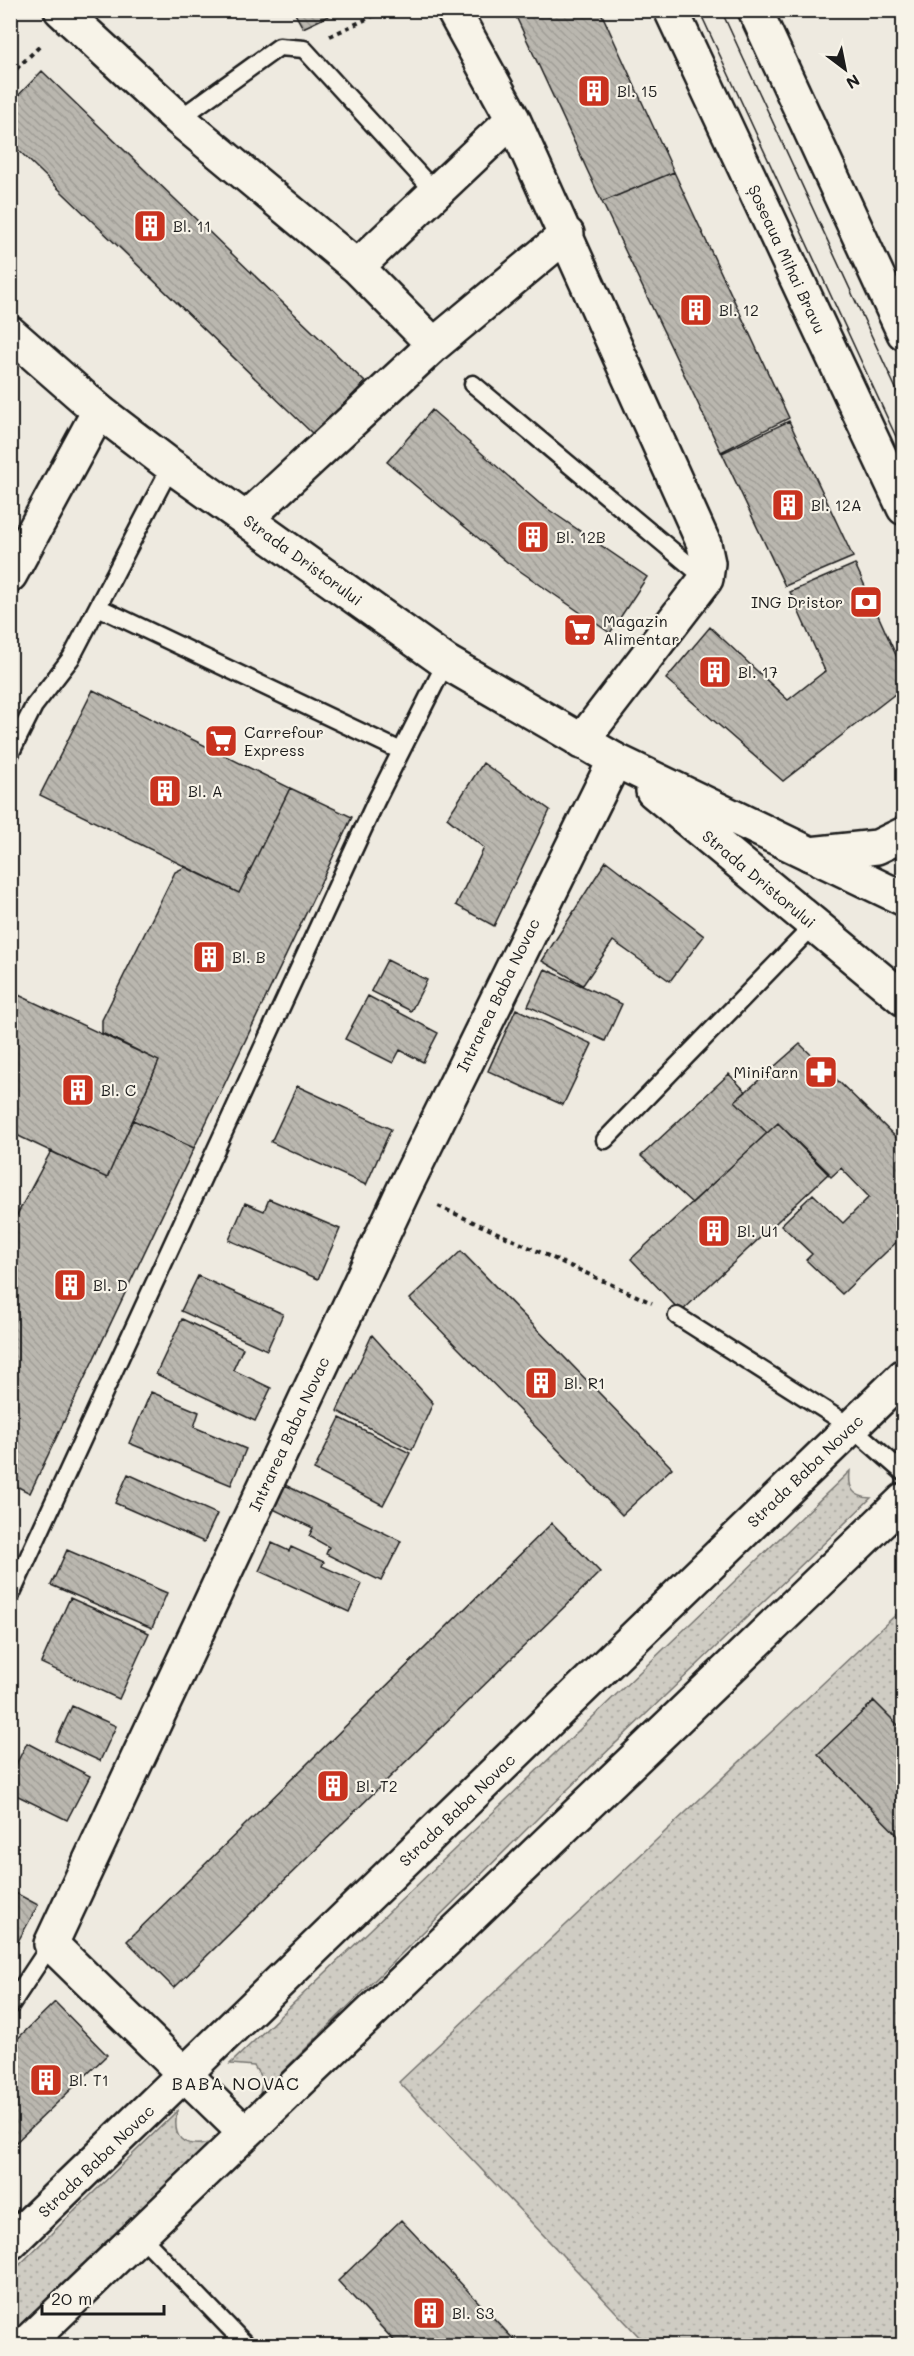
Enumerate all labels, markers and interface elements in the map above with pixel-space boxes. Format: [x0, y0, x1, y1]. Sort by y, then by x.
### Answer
north arrow [815, 39, 875, 99]
text: N [842, 70, 864, 94]
building icon: Bl. 15 [576, 73, 612, 109]
place label: Bl. 15 [617, 80, 657, 101]
street label: Șoseaua Mihai Bravu [743, 181, 831, 337]
building icon: Bl. 11 [132, 208, 168, 244]
place label: Bl. 11 [173, 215, 211, 236]
building icon: Bl. 12 [678, 292, 714, 328]
place label: Bl. 12 [719, 299, 759, 320]
building icon: Bl. 12A [770, 487, 806, 523]
place label: Bl. 12A [811, 494, 862, 515]
street label: Strada Dristorului [240, 509, 367, 610]
building icon: Bl. 12B [515, 519, 551, 555]
place label: Bl. 12B [556, 526, 606, 547]
bank icon: ING Dristor [848, 584, 884, 620]
place label: ING Dristor [751, 591, 843, 612]
place label: Magazin Alimentar [603, 610, 680, 649]
supermarket icon: Magazin Alimentar [562, 612, 598, 648]
building icon: Bl. 17 [697, 654, 733, 690]
place label: Bl. 17 [738, 661, 778, 682]
place label: Carrefour Express [244, 721, 324, 760]
supermarket icon: Carrefour Express [203, 723, 239, 759]
building icon: Bl. A [147, 773, 183, 809]
place label: Bl. A [188, 780, 223, 801]
street label: Strada Dristorului [698, 825, 820, 932]
street label: Intrarea Baba Novac [451, 915, 544, 1075]
building icon: Bl. B [191, 939, 227, 975]
place label: Bl. B [232, 946, 266, 967]
pharmacy icon: Minifarn [803, 1054, 839, 1090]
place label: Minifarn [734, 1061, 798, 1082]
building icon: Bl. C [60, 1072, 96, 1108]
place label: Bl. C [101, 1079, 136, 1100]
building icon: Bl. U1 [696, 1213, 732, 1249]
place label: Bl. U1 [737, 1220, 779, 1241]
building icon: Bl. D [52, 1267, 88, 1303]
place label: Bl. D [93, 1274, 128, 1295]
street label: Intrarea Baba Novac [243, 1353, 334, 1514]
building icon: Bl. R1 [523, 1365, 559, 1401]
place label: Bl. R1 [564, 1372, 605, 1393]
street label: Strada Baba Novac [742, 1410, 867, 1532]
street label: Strada Baba Novac [394, 1749, 519, 1871]
building icon: Bl. T2 [315, 1768, 351, 1804]
place label: Bl. T2 [356, 1775, 398, 1796]
building icon: Bl. T1 [28, 2062, 64, 2098]
place label: Bl. T1 [69, 2069, 109, 2090]
district label: BABA NOVAC [172, 2071, 300, 2095]
street label: Strada Baba Novac [33, 2100, 158, 2222]
scale bar [42, 2278, 164, 2316]
text: 20 m [51, 2286, 92, 2310]
building icon: Bl. S3 [411, 2295, 447, 2331]
place label: Bl. S3 [452, 2302, 494, 2323]

